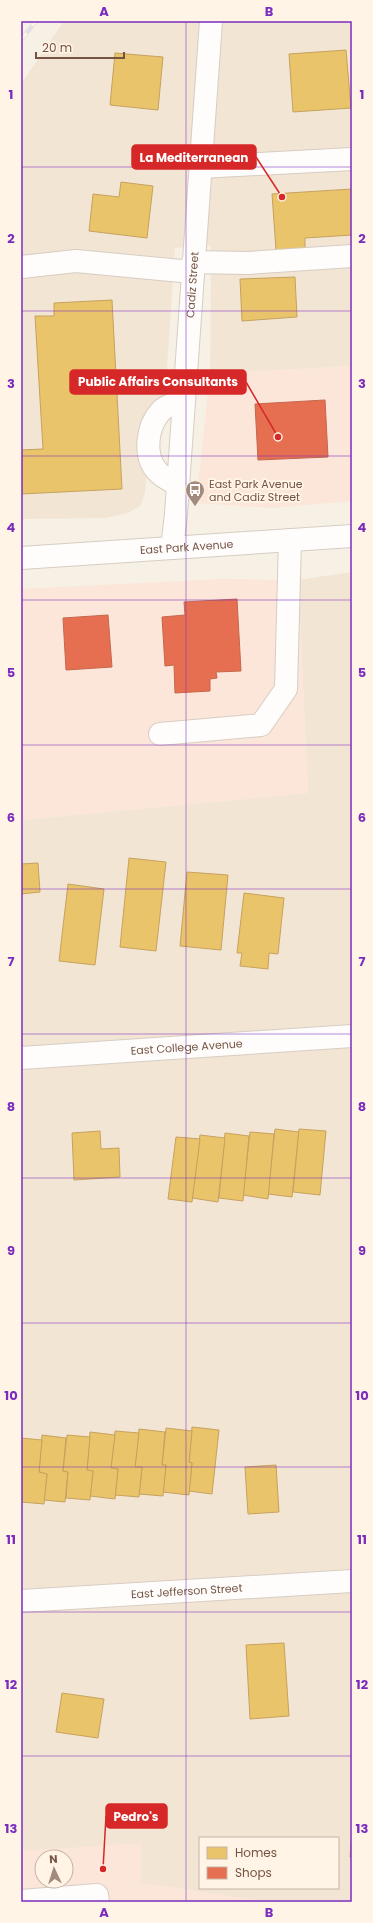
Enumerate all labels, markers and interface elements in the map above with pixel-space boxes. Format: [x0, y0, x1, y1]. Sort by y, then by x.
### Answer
text: A [99, 2, 109, 21]
text: B [265, 2, 274, 21]
scale bar [36, 34, 124, 60]
text: 20 m [42, 39, 72, 56]
text: 1 [9, 85, 13, 104]
text: 1 [360, 85, 364, 104]
callout: La Mediterranean [132, 145, 256, 169]
text: La Mediterranean [140, 149, 248, 166]
text: 2 [7, 229, 15, 248]
text: 2 [358, 229, 366, 248]
street label: Cadiz Street [182, 251, 203, 318]
callout: Public Affairs Consultants [70, 370, 246, 394]
text: Public Affairs Consultants [78, 373, 238, 390]
text: 3 [7, 374, 15, 393]
text: 3 [358, 374, 366, 393]
place label: East Park Avenue and Cadiz Street [209, 476, 303, 505]
bus stop icon: East Park Avenue and Cadiz Street [184, 479, 206, 507]
text: 4 [7, 518, 16, 537]
text: 4 [358, 518, 367, 537]
street label: East Park Avenue [139, 536, 234, 558]
text: 5 [7, 663, 15, 682]
text: 5 [358, 663, 366, 682]
text: 6 [7, 808, 15, 827]
text: 6 [358, 808, 366, 827]
text: 7 [8, 952, 15, 971]
text: 7 [359, 952, 366, 971]
street label: East College Avenue [130, 1035, 243, 1059]
text: 8 [7, 1097, 15, 1116]
text: 8 [358, 1097, 366, 1116]
text: 9 [7, 1241, 15, 1260]
text: 9 [358, 1241, 366, 1260]
text: 10 [4, 1386, 18, 1405]
text: 10 [355, 1386, 369, 1405]
text: 11 [6, 1530, 16, 1549]
text: 11 [357, 1530, 367, 1549]
street label: East Jefferson Street [130, 1580, 243, 1602]
text: 12 [5, 1675, 18, 1694]
text: 12 [356, 1675, 369, 1694]
callout: Pedro's [106, 1804, 167, 1828]
text: Pedro's [113, 1808, 159, 1825]
text: 13 [5, 1819, 18, 1838]
text: 13 [356, 1819, 369, 1838]
legend [199, 1837, 339, 1889]
text: Homes [235, 1844, 277, 1861]
north arrow [34, 1849, 74, 1889]
text: N [49, 1851, 58, 1867]
text: Shops [235, 1864, 272, 1881]
text: A [99, 1903, 109, 1922]
text: B [265, 1903, 274, 1922]

